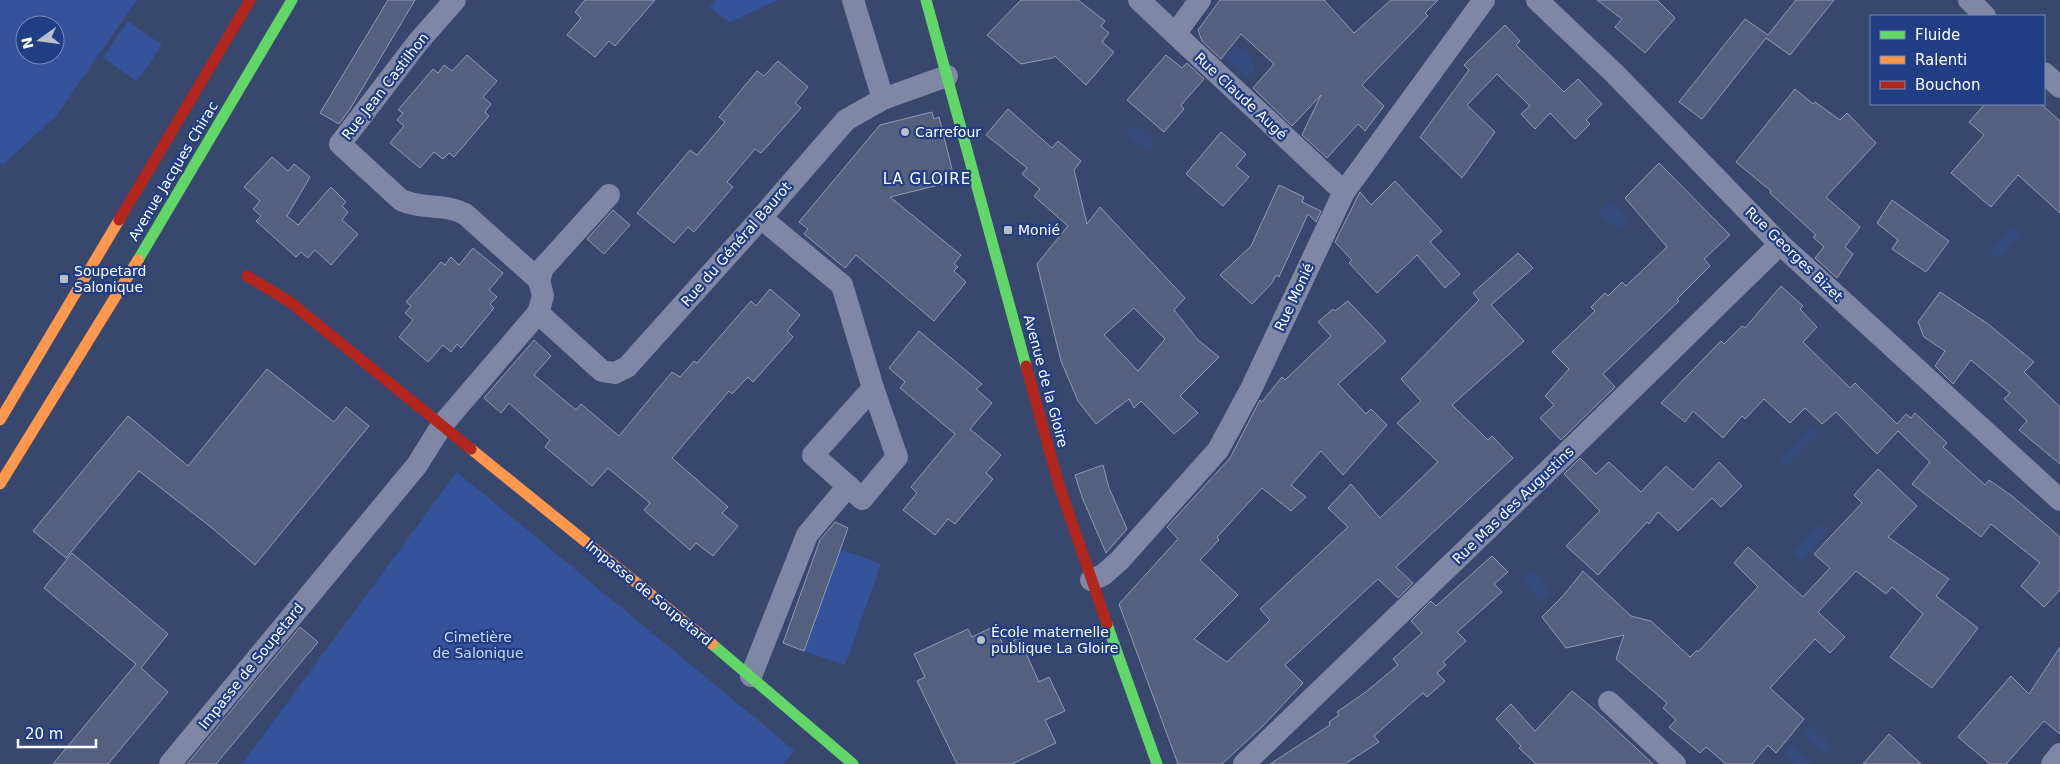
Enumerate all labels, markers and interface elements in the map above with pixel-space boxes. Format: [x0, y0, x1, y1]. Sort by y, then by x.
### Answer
north arrow [15, 15, 65, 65]
legend [1870, 15, 2045, 105]
text: Fluide [1915, 26, 1960, 44]
street label: Rue Jean Castilhon [338, 29, 432, 143]
text: N [18, 36, 37, 51]
street label: Rue Claude Augé [1192, 49, 1290, 143]
text: Ralenti [1915, 51, 1967, 69]
text: Bouchon [1915, 76, 1980, 94]
street label: Avenue Jacques Chirac [125, 98, 221, 244]
place label: Carrefour [915, 124, 981, 140]
marker: Carrefour [899, 126, 911, 138]
district label: LA GLOIRE [883, 170, 971, 188]
street label: Rue du Général Baurot [678, 178, 795, 309]
street label: Rue Georges Bizet [1742, 204, 1846, 305]
place label: Monié [1018, 222, 1060, 238]
marker: Monié [1002, 224, 1014, 236]
street label: Rue Monié [1271, 261, 1317, 333]
place label: Soupetard Salonique [74, 263, 146, 295]
marker: Soupetard Salonique [58, 273, 70, 285]
street label: Avenue de la Gloire [1021, 313, 1071, 449]
street label: Rue Mas des Augustins [1449, 443, 1577, 567]
street label: Impasse de Soupetard [583, 537, 715, 649]
street label: Impasse de Soupetard [195, 600, 307, 732]
place label: École maternelle publique La Gloire [991, 624, 1118, 656]
park label: Cimetière de Salonique [432, 629, 524, 661]
marker: École maternelle publique La Gloire [975, 634, 987, 646]
scale bar [18, 716, 95, 748]
text: 20 m [25, 725, 63, 743]

